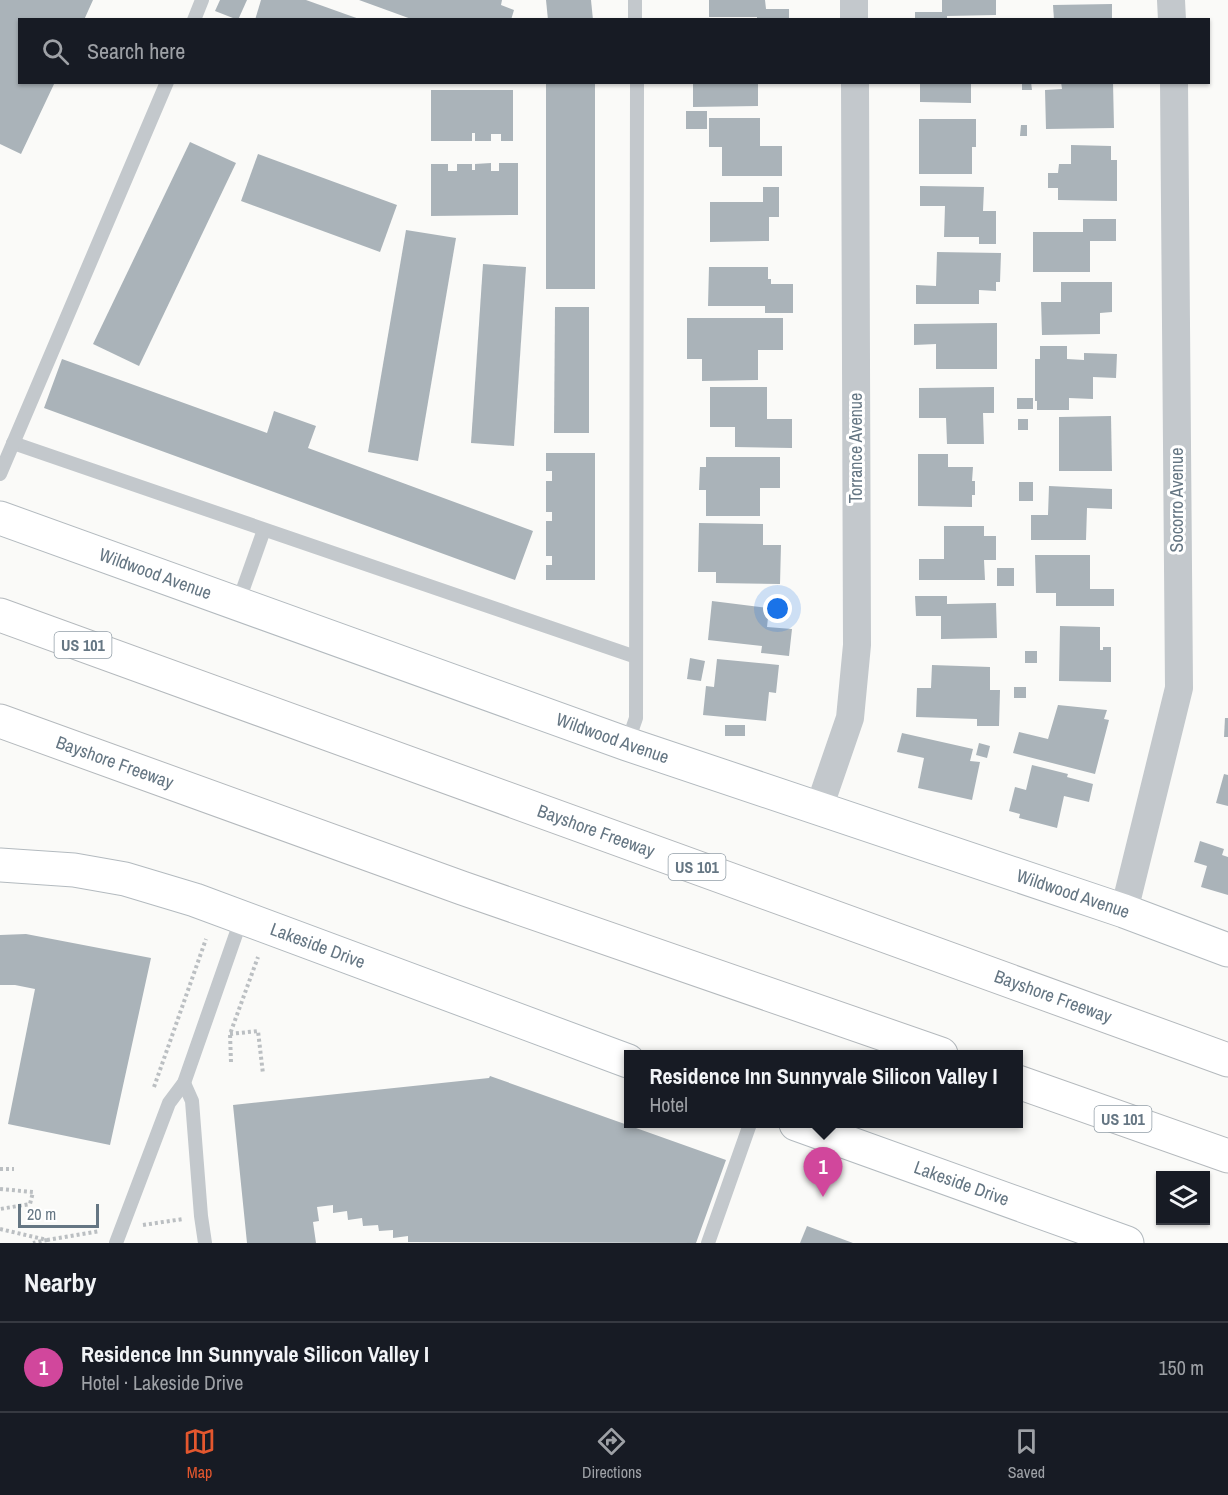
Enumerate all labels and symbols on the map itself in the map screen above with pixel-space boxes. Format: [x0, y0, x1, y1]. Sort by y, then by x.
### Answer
street label: Torrance Avenue [843, 393, 868, 503]
street label: Socorro Avenue [1164, 448, 1189, 552]
street label: Wildwood Avenue [96, 542, 215, 605]
your location [763, 594, 792, 623]
road number: US 101 [54, 632, 112, 658]
street label: Wildwood Avenue [553, 707, 672, 769]
street label: Bayshore Freeway [53, 729, 178, 795]
street label: Bayshore Freeway [534, 798, 659, 863]
road number: US 101 [668, 854, 726, 880]
street label: Wildwood Avenue [1013, 863, 1133, 924]
street label: Lakeside Drive [267, 916, 369, 974]
street label: Bayshore Freeway [991, 963, 1116, 1029]
road number: US 101 [1094, 1106, 1152, 1132]
pin: 1 [804, 1148, 842, 1197]
street label: Lakeside Drive [911, 1154, 1013, 1212]
scale bar [18, 1201, 99, 1228]

